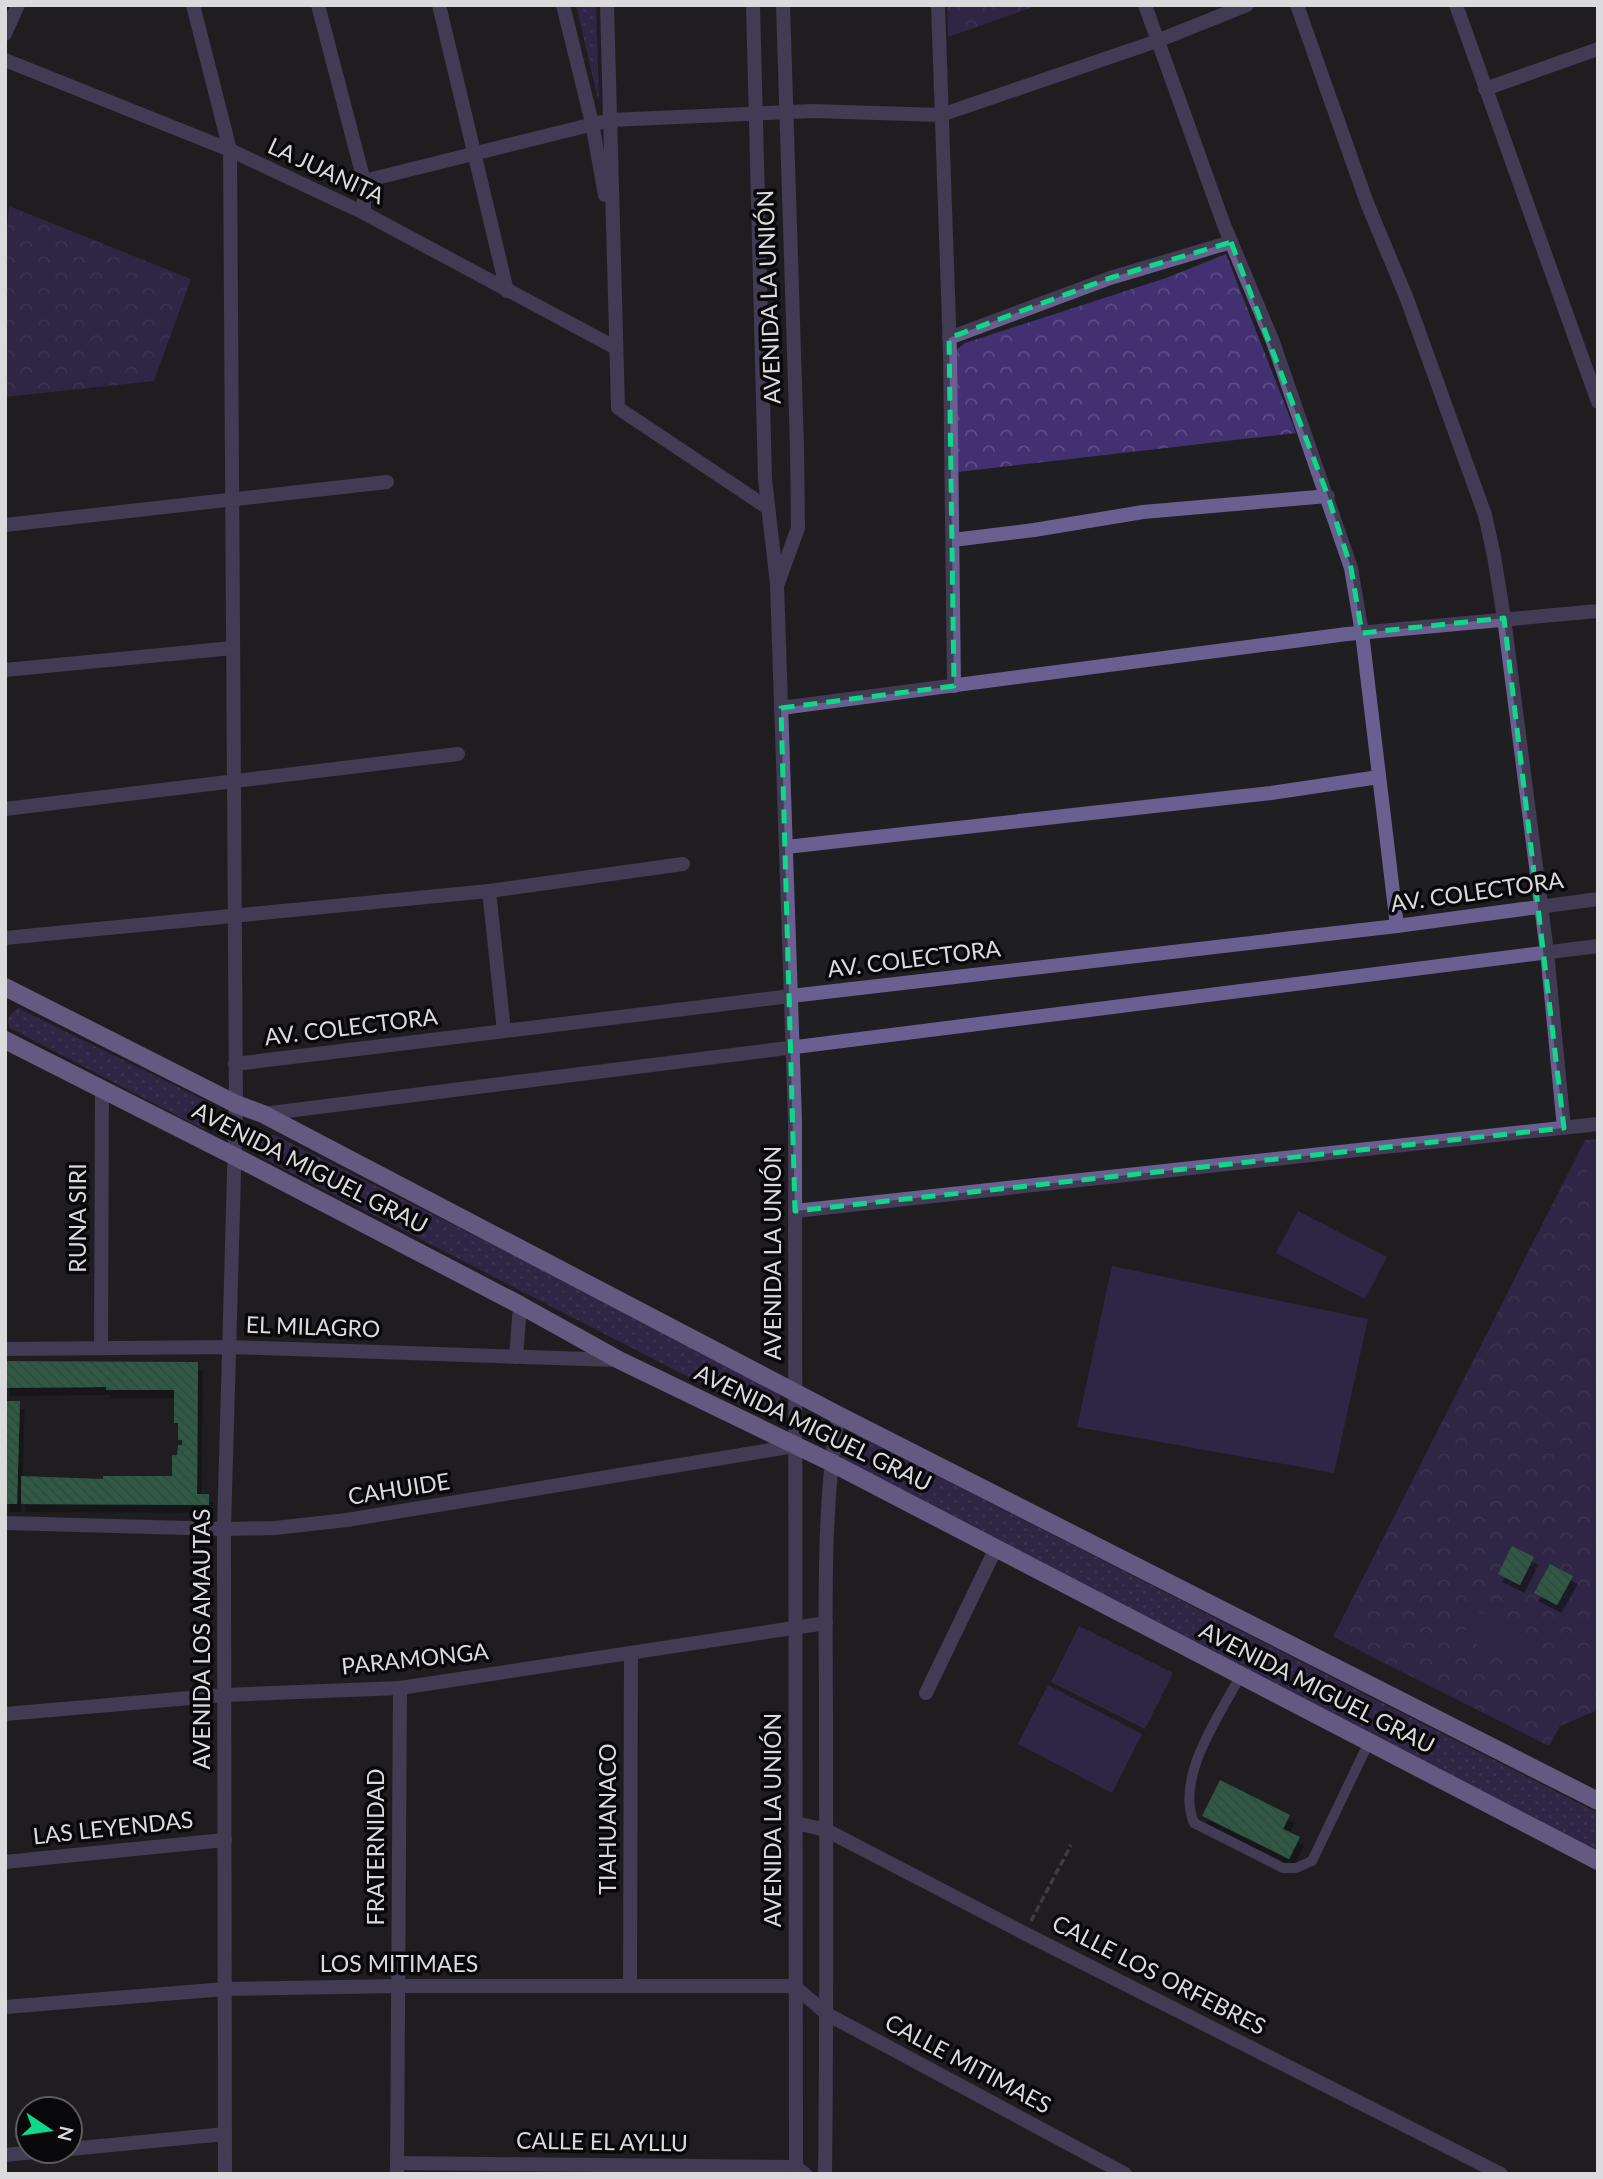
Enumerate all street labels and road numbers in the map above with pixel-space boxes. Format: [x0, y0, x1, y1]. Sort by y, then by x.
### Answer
street label: LA JUANITA [264, 131, 389, 209]
street label: AVENIDA LA UNIÓN [750, 189, 786, 405]
street label: AV. COLECTORA [1389, 865, 1566, 917]
street label: AV. COLECTORA [826, 933, 1003, 983]
street label: AV. COLECTORA [263, 1001, 440, 1051]
street label: AVENIDA MIGUEL GRAU [188, 1096, 433, 1239]
street label: AVENIDA LA UNIÓN [758, 1146, 786, 1360]
street label: RUNA SIRI [63, 1163, 91, 1273]
street label: EL MILAGRO [245, 1310, 381, 1342]
street label: AVENIDA MIGUEL GRAU [690, 1358, 936, 1497]
street label: CAHUIDE [346, 1466, 452, 1510]
street label: AVENIDA LOS AMAUTAS [187, 1508, 215, 1770]
street label: AVENIDA MIGUEL GRAU [1195, 1616, 1440, 1759]
street label: PARAMONGA [340, 1636, 490, 1680]
street label: AVENIDA LA UNIÓN [758, 1713, 786, 1927]
street label: TIAHUANACO [593, 1743, 621, 1895]
street label: FRATERNIDAD [361, 1769, 389, 1925]
street label: LAS LEYENDAS [31, 1805, 194, 1849]
street label: CALLE LOS ORFEBRES [1048, 1908, 1271, 2040]
street label: LOS MITIMAES [320, 1949, 478, 1977]
street label: CALLE MITIMAES [881, 2008, 1056, 2119]
street label: CALLE EL AYLLU [516, 2126, 688, 2156]

